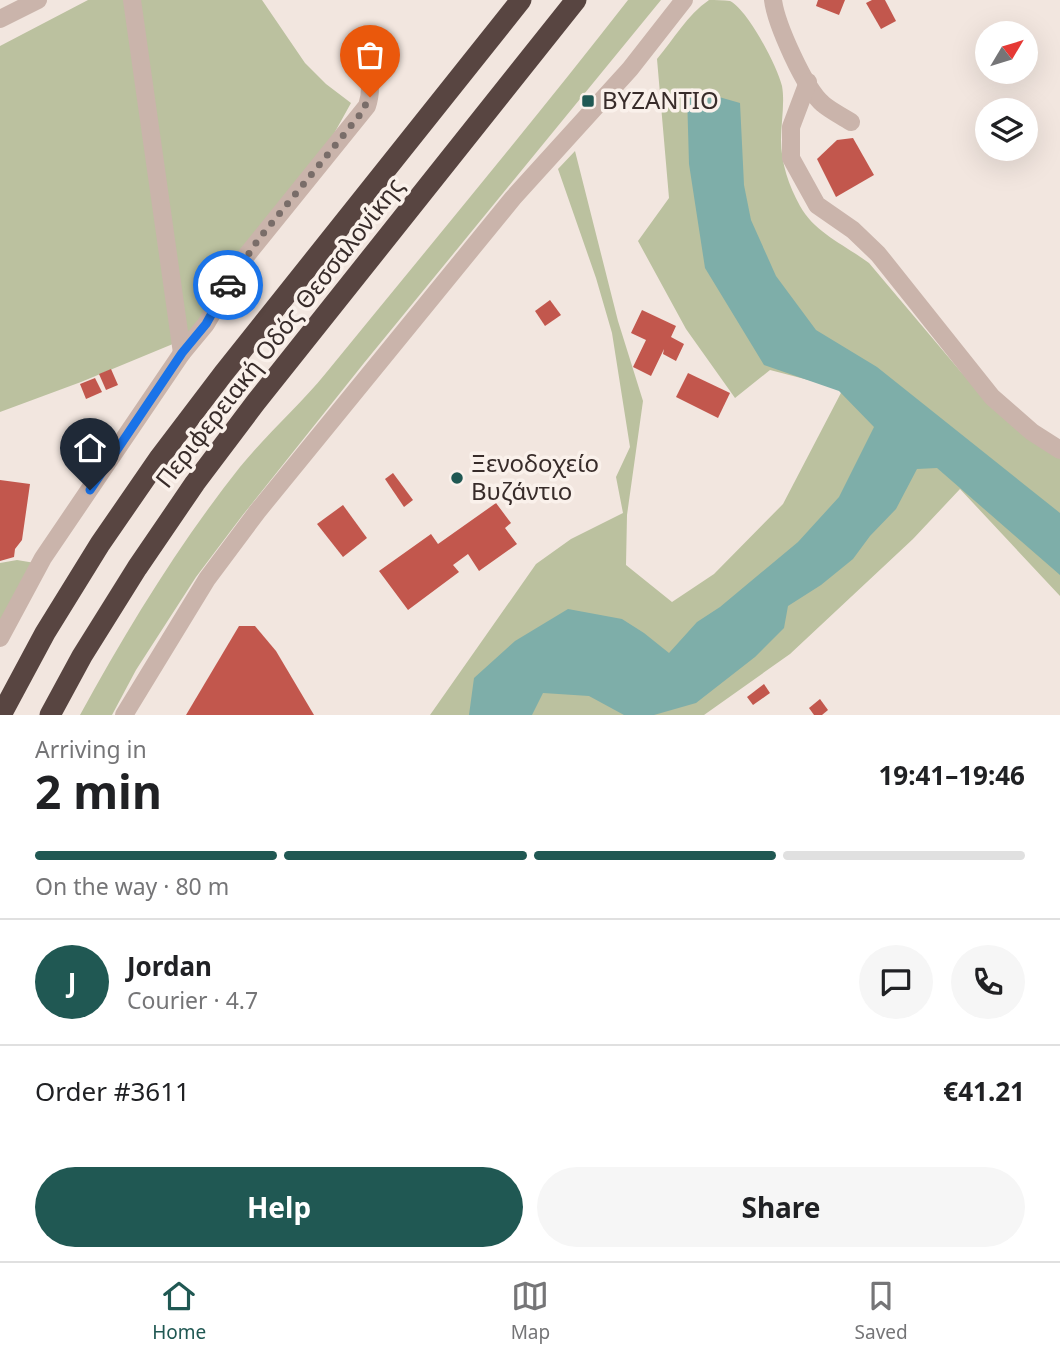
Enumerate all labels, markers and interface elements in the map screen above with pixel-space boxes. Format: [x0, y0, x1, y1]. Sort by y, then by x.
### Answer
north arrow [975, 21, 1038, 84]
map controls [975, 21, 1038, 161]
pin [340, 25, 400, 97]
icon: bag [351, 36, 389, 74]
place label: ΒΥΖΑΝΤΙΟ [602, 83, 719, 116]
marker: ΒΥΖΑΝΤΙΟ [580, 93, 596, 109]
button: layers [975, 98, 1038, 161]
street label: Περιφερειακή Οδός Θεσσαλονίκης [147, 170, 410, 494]
courier [193, 250, 263, 320]
icon: car [209, 266, 247, 304]
pin [60, 418, 120, 490]
icon: home [71, 429, 109, 467]
place label: Ξενοδοχείο Βυζάντιο [471, 446, 599, 507]
marker: Ξενοδοχείο Βυζάντιο [449, 470, 465, 486]
text: Arriving in [35, 733, 147, 765]
text: 19:41–19:46 [878, 757, 1025, 793]
text: 2 min [35, 760, 162, 822]
text: On the way · 80 m [35, 870, 229, 902]
button: chat [859, 945, 933, 1019]
button: phone [951, 945, 1025, 1019]
text: Jordan [127, 948, 212, 984]
text: J [68, 964, 76, 1000]
text: Courier · 4.7 [127, 984, 258, 1016]
text: Order #3611 [35, 1073, 190, 1109]
text: €41.21 [943, 1073, 1025, 1109]
button: Help [35, 1167, 523, 1247]
button: Share [537, 1167, 1025, 1247]
tab: Home [152, 1277, 206, 1345]
tab: Map [511, 1277, 550, 1345]
tab: Saved [855, 1277, 908, 1345]

